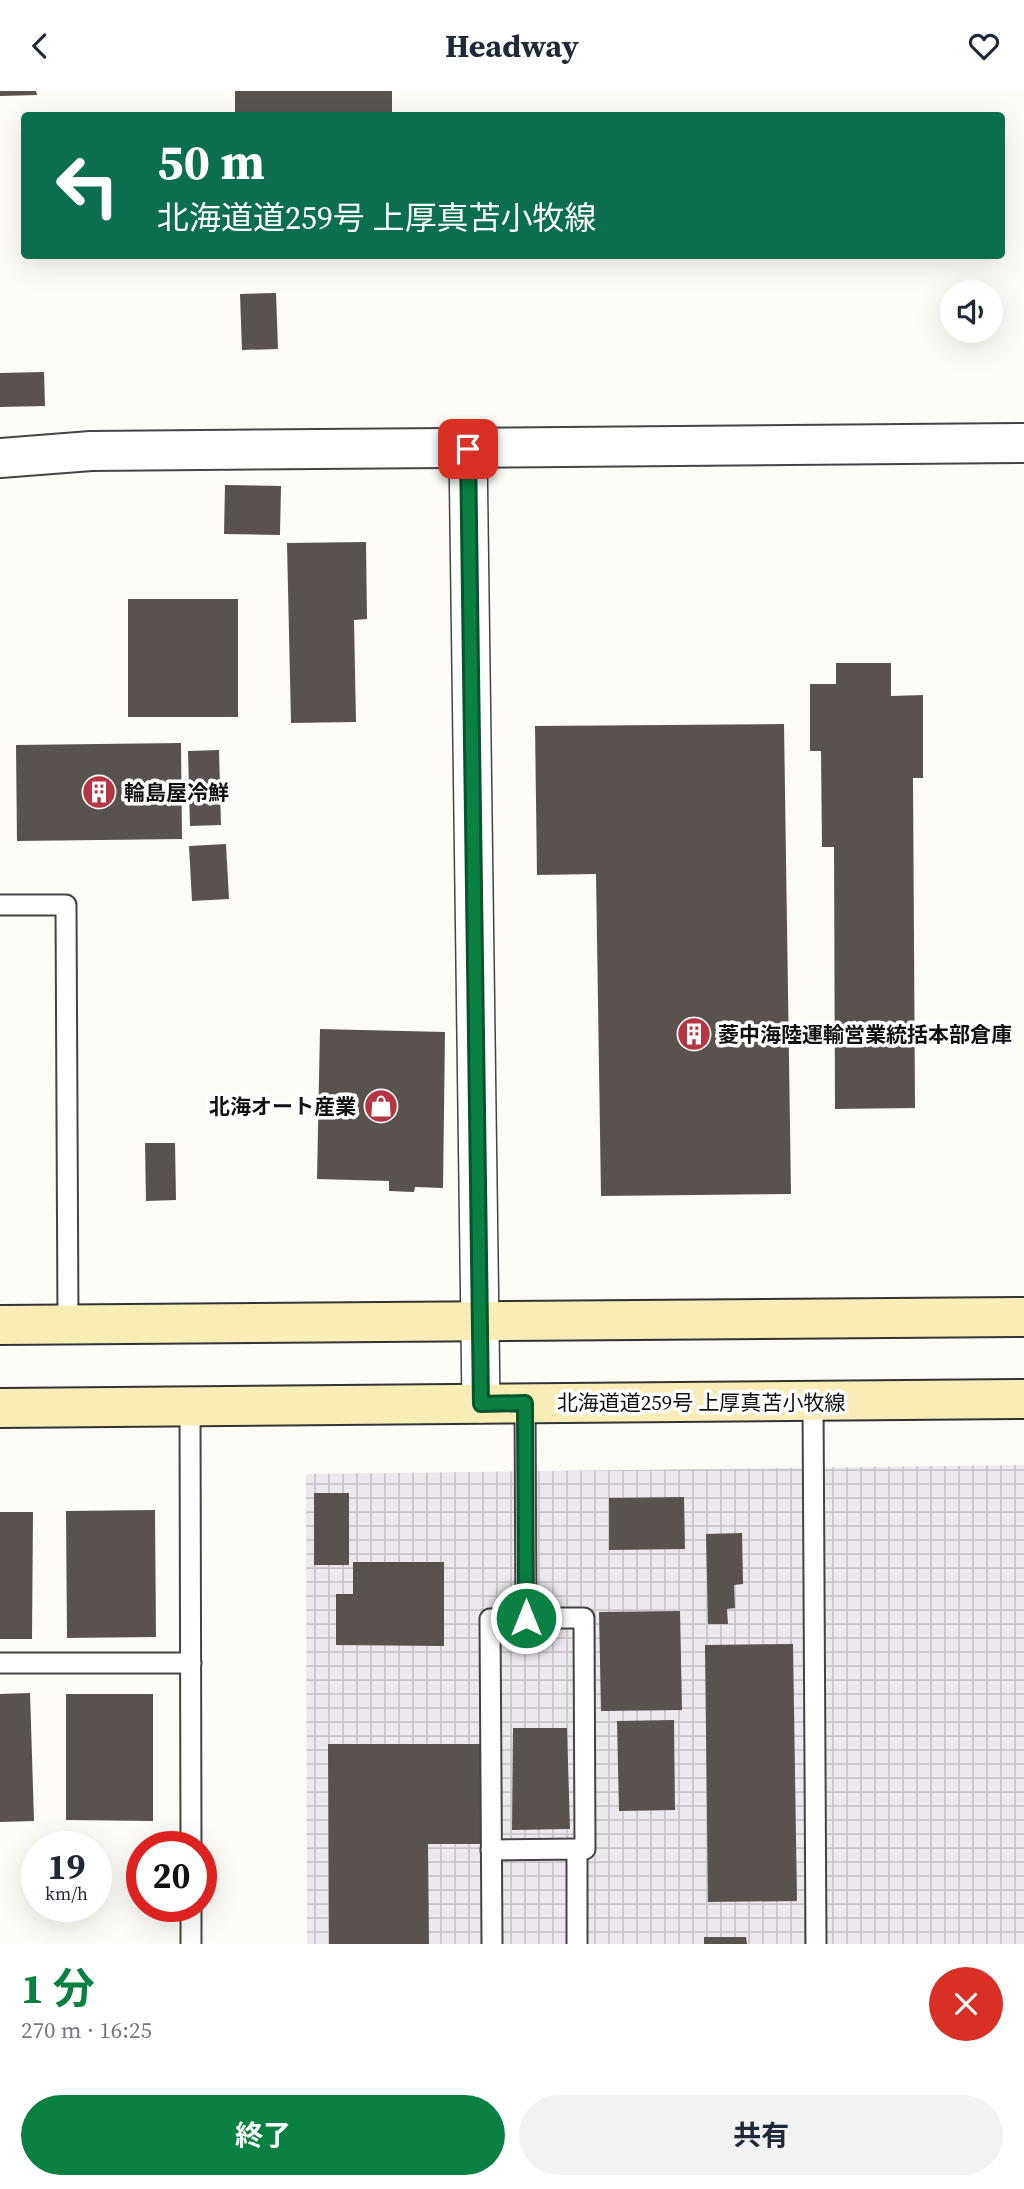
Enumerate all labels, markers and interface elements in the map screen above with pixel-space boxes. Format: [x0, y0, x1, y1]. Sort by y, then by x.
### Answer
text: Headway [445, 24, 579, 68]
icon: back [21, 27, 59, 65]
icon: heart [965, 27, 1003, 65]
text: 50 m [157, 128, 265, 195]
icon: left [42, 140, 133, 231]
text: 北海道道259号 上厚真苫小牧線 [157, 196, 596, 240]
map controls [940, 280, 1003, 343]
button: sound [940, 280, 1003, 343]
pin [438, 419, 498, 479]
icon: arrive [449, 430, 487, 468]
building icon: 輪島屋冷鮮 [80, 773, 118, 811]
place label: 輪島屋冷鮮 [124, 778, 229, 807]
building icon: 菱中海陸運輸営業統括本部倉庫 [675, 1015, 713, 1053]
place label: 菱中海陸運輸営業統括本部倉庫 [718, 1020, 1012, 1049]
shop icon: 北海オート産業 [362, 1087, 400, 1125]
place label: 北海オート産業 [209, 1092, 356, 1121]
street label: 北海道道259号 上厚真苫小牧線 [557, 1388, 845, 1417]
position arrow [489, 1581, 563, 1655]
speed limit sign: 20 [126, 1831, 217, 1922]
text: 19 [48, 1843, 85, 1891]
text: km/h [45, 1881, 88, 1906]
text: 1 分 [21, 1959, 95, 2017]
button: close [929, 1967, 1003, 2041]
text: 270 m · 16:25 [21, 2014, 152, 2046]
button: 終了 [21, 2095, 505, 2175]
button: 共有 [519, 2095, 1003, 2175]

